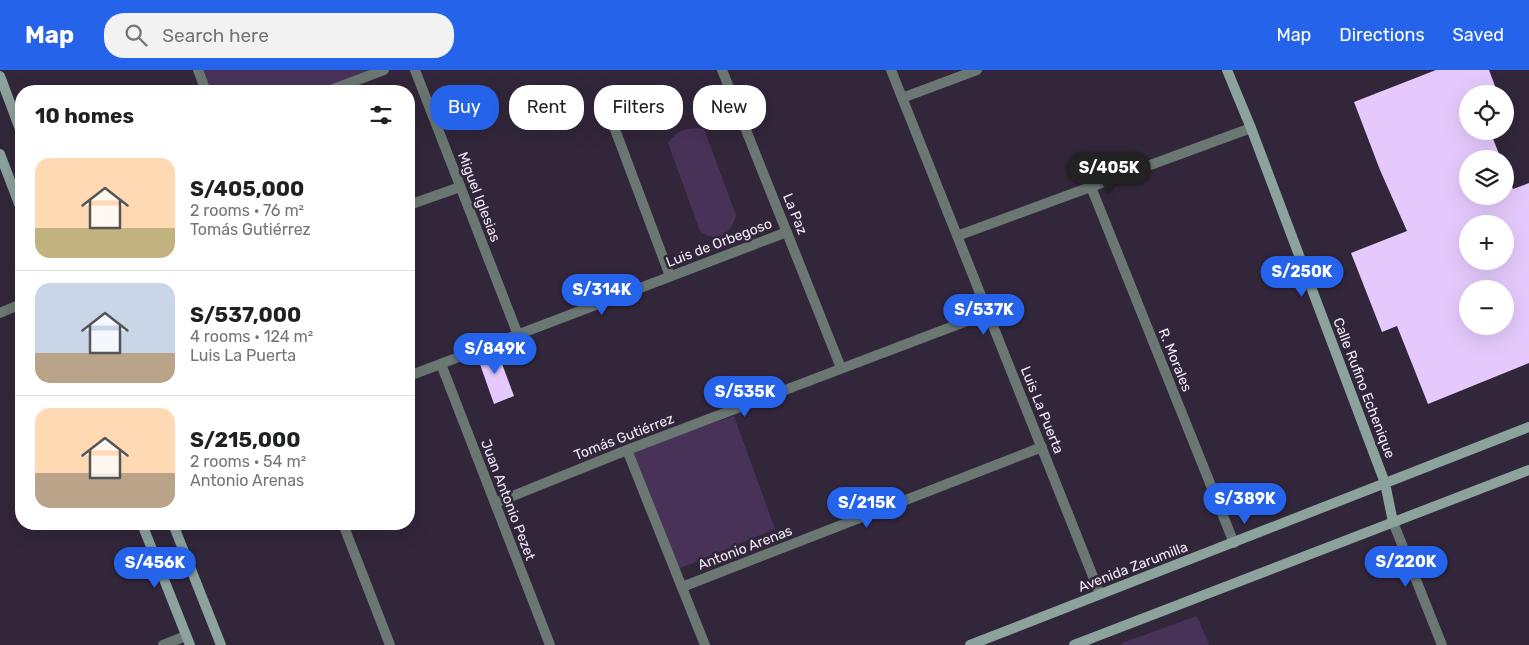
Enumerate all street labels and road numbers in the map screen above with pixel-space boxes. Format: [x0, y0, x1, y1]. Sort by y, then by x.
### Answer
street label: Miguel Iglesias [454, 150, 504, 244]
street label: La Paz [779, 191, 811, 237]
street label: Luis de Orbegoso [664, 215, 774, 271]
street label: Calle Rufino Echenique [1329, 315, 1399, 461]
street label: R. Morales [1155, 326, 1195, 394]
street label: Luis La Puerta [1017, 364, 1067, 456]
street label: Tomás Gutiérrez [572, 410, 676, 464]
street label: Juan Antonio Pezet [477, 437, 539, 563]
street label: Antonio Arenas [695, 522, 795, 574]
street label: Avenida Zarumilla [1076, 538, 1190, 596]

